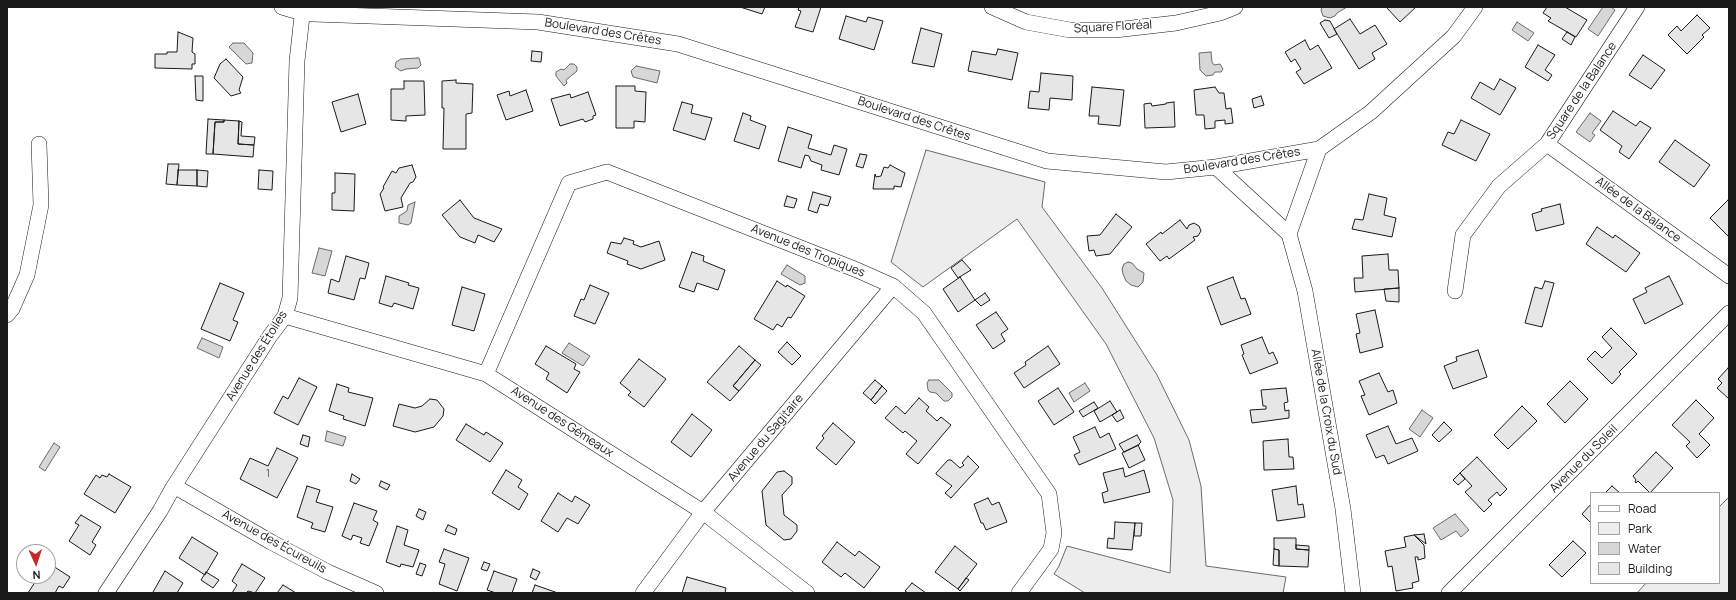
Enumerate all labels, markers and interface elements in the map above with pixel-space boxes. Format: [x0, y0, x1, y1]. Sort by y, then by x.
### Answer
street label: Boulevard des Crêtes [544, 16, 662, 48]
street label: Square Floréal [1073, 18, 1153, 36]
street label: Square de la Balance [1544, 40, 1620, 142]
street label: Boulevard des Crêtes [856, 94, 972, 144]
street label: Boulevard des Crêtes [1183, 145, 1301, 177]
street label: Allée de la Balance [1592, 174, 1684, 246]
street label: Avenue des Tropiques [749, 222, 867, 280]
street label: Avenue des Étoiles [223, 308, 291, 404]
street label: Allée de la Croix du Sud [1308, 348, 1344, 476]
street label: Avenue des Gémeaux [508, 384, 616, 460]
street label: Avenue du Sagitaire [725, 391, 807, 485]
street label: Avenue du Soleil [1547, 422, 1621, 496]
house number: 1 [266, 468, 270, 480]
legend [1590, 492, 1720, 584]
text: Road [1628, 500, 1656, 517]
street label: Avenue des Écureuils [219, 507, 329, 577]
text: Park [1628, 520, 1652, 537]
text: Water [1628, 540, 1661, 557]
north arrow [16, 544, 56, 584]
text: Building [1628, 560, 1672, 577]
text: N [32, 568, 41, 583]

